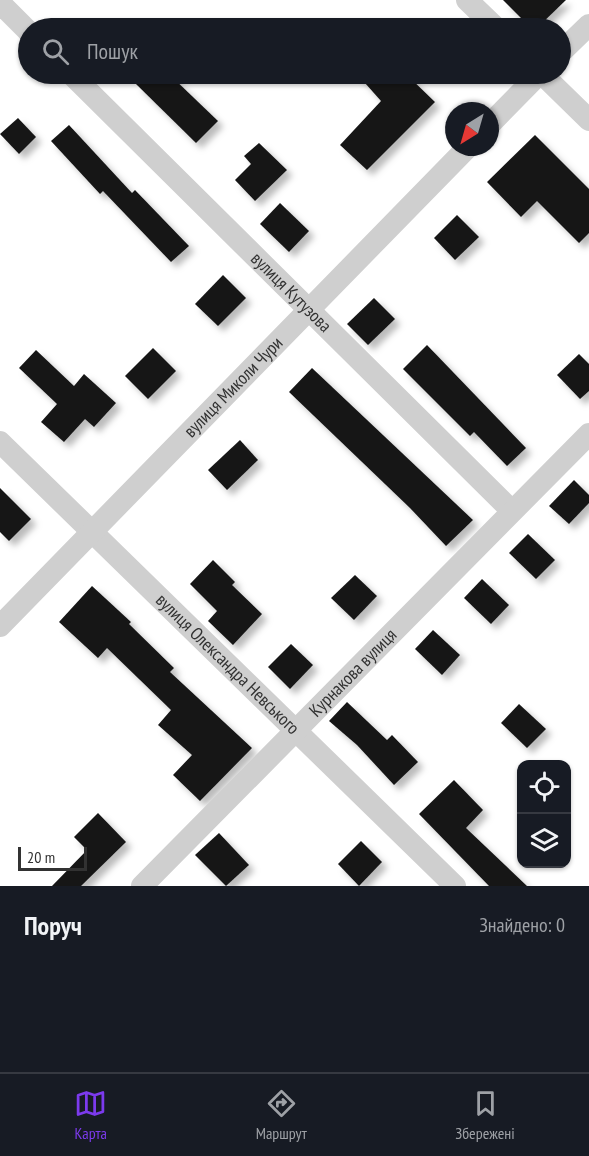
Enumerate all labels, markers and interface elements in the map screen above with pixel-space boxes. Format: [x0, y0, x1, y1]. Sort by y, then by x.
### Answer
search box [18, 18, 571, 84]
icon: search [39, 35, 72, 68]
text: Пошук [87, 37, 138, 65]
north arrow [445, 102, 499, 156]
street label: вулиця Кутузова [246, 247, 337, 337]
street label: вулиця Миколи Чури [179, 331, 287, 442]
street label: вулиця Олександра Невського [151, 588, 305, 739]
street label: Курнакова вулиця [304, 623, 401, 721]
map controls [517, 760, 571, 868]
button: locate [517, 760, 571, 814]
button: layers [517, 814, 571, 868]
scale bar [18, 844, 87, 872]
text: 20 m [27, 847, 55, 867]
text: Поруч [24, 909, 82, 942]
text: Знайдено: 0 [479, 912, 565, 938]
tab: Карта [74, 1087, 107, 1143]
tab: Маршрут [256, 1087, 307, 1143]
tab: Збережені [455, 1087, 515, 1143]

